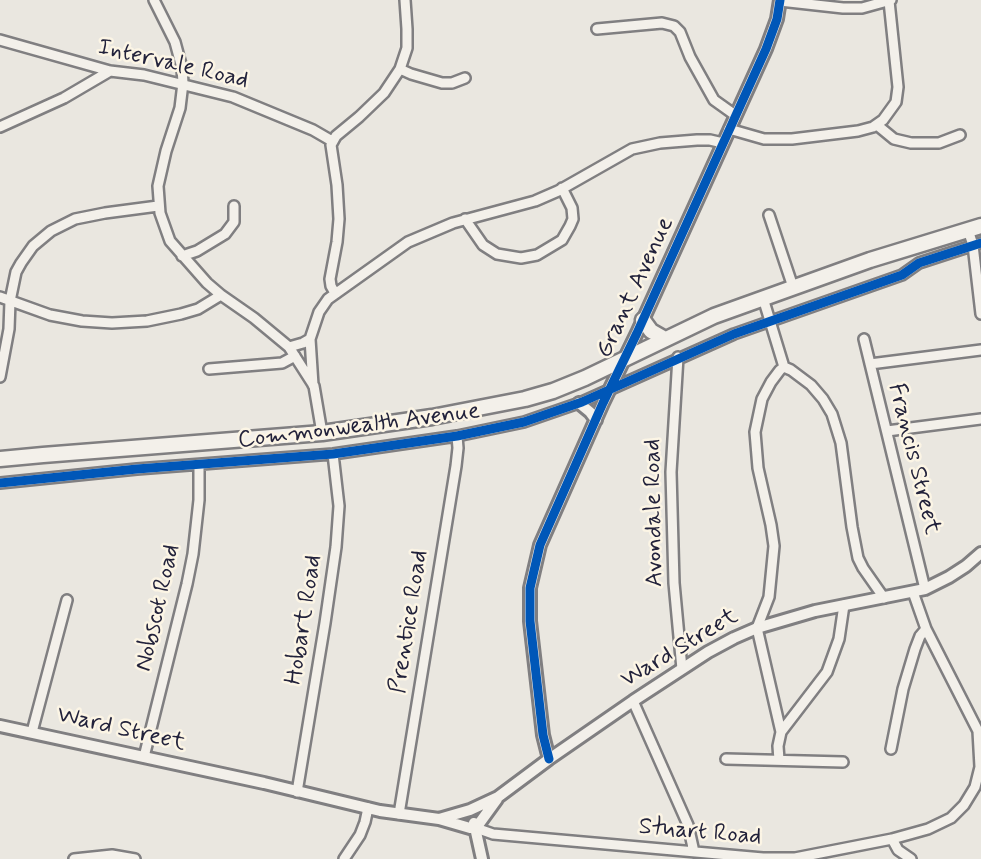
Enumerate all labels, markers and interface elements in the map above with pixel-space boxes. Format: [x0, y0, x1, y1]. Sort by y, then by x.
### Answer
street label: Intervale Road [95, 34, 251, 96]
street label: Grant Avenue [591, 213, 681, 363]
street label: Francis Street [880, 381, 946, 537]
street label: Commonwealth Avenue [236, 398, 482, 456]
street label: Avondale Road [639, 439, 671, 587]
street label: Nobscot Road [130, 542, 188, 674]
street label: Prentice Road [384, 548, 436, 696]
street label: Hobart Road [281, 553, 329, 687]
street label: Ward Street [616, 603, 744, 695]
street label: Ward Street [54, 701, 188, 759]
street label: Stuart Road [637, 813, 763, 853]

